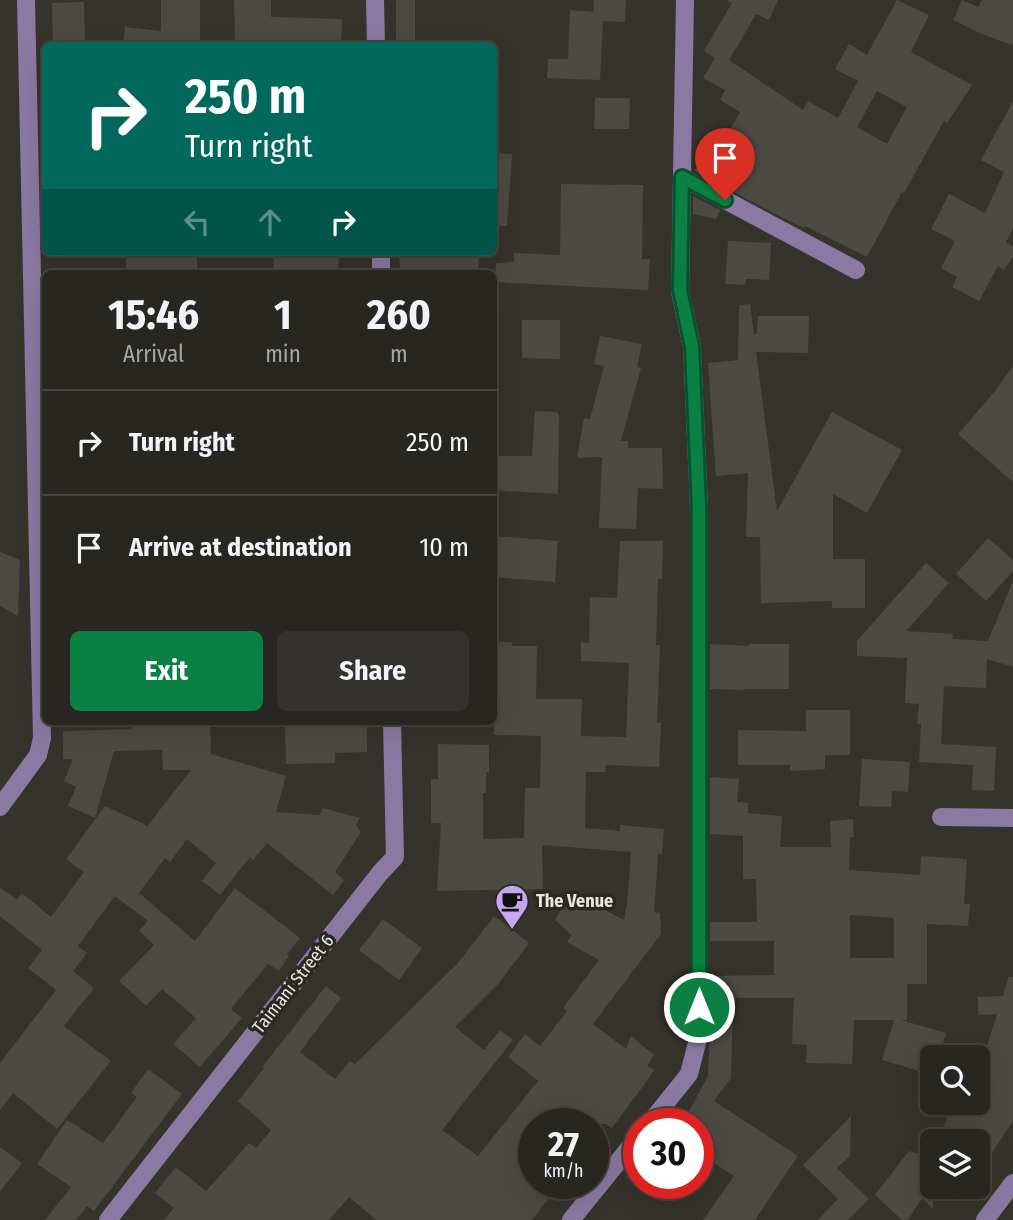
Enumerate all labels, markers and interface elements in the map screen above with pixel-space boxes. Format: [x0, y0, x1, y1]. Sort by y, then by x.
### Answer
text: 250 m [185, 67, 306, 126]
icon: right [70, 70, 161, 161]
text: Turn right [185, 127, 312, 165]
pin [695, 128, 755, 200]
icon: arrive [706, 139, 744, 177]
icon: left [178, 203, 216, 241]
icon: ahead [251, 203, 289, 241]
icon: right [324, 203, 362, 241]
text: 15:46 [108, 290, 199, 340]
text: 1 [274, 290, 292, 340]
text: 260 [367, 290, 431, 340]
text: Arrival [123, 340, 184, 368]
text: min [265, 340, 301, 368]
text: m [390, 340, 408, 368]
icon: right [70, 424, 108, 462]
text: Turn right [129, 427, 235, 458]
text: 250 m [406, 427, 469, 458]
icon: arrive [70, 529, 108, 567]
text: Arrive at destination [129, 532, 352, 563]
text: 10 m [419, 532, 469, 563]
button: Exit [70, 631, 263, 711]
button: Share [277, 631, 469, 711]
cafe icon: The Venue [493, 882, 531, 931]
place label: The Venue [536, 890, 613, 912]
street label: Taimani Street 6 [248, 930, 338, 1038]
position arrow [662, 970, 736, 1044]
map controls [920, 1045, 990, 1199]
button: search [920, 1045, 990, 1115]
speed limit sign: 30 [623, 1108, 714, 1199]
text: 27 [548, 1123, 579, 1165]
button: layers [920, 1129, 990, 1199]
text: km/h [543, 1160, 584, 1182]

